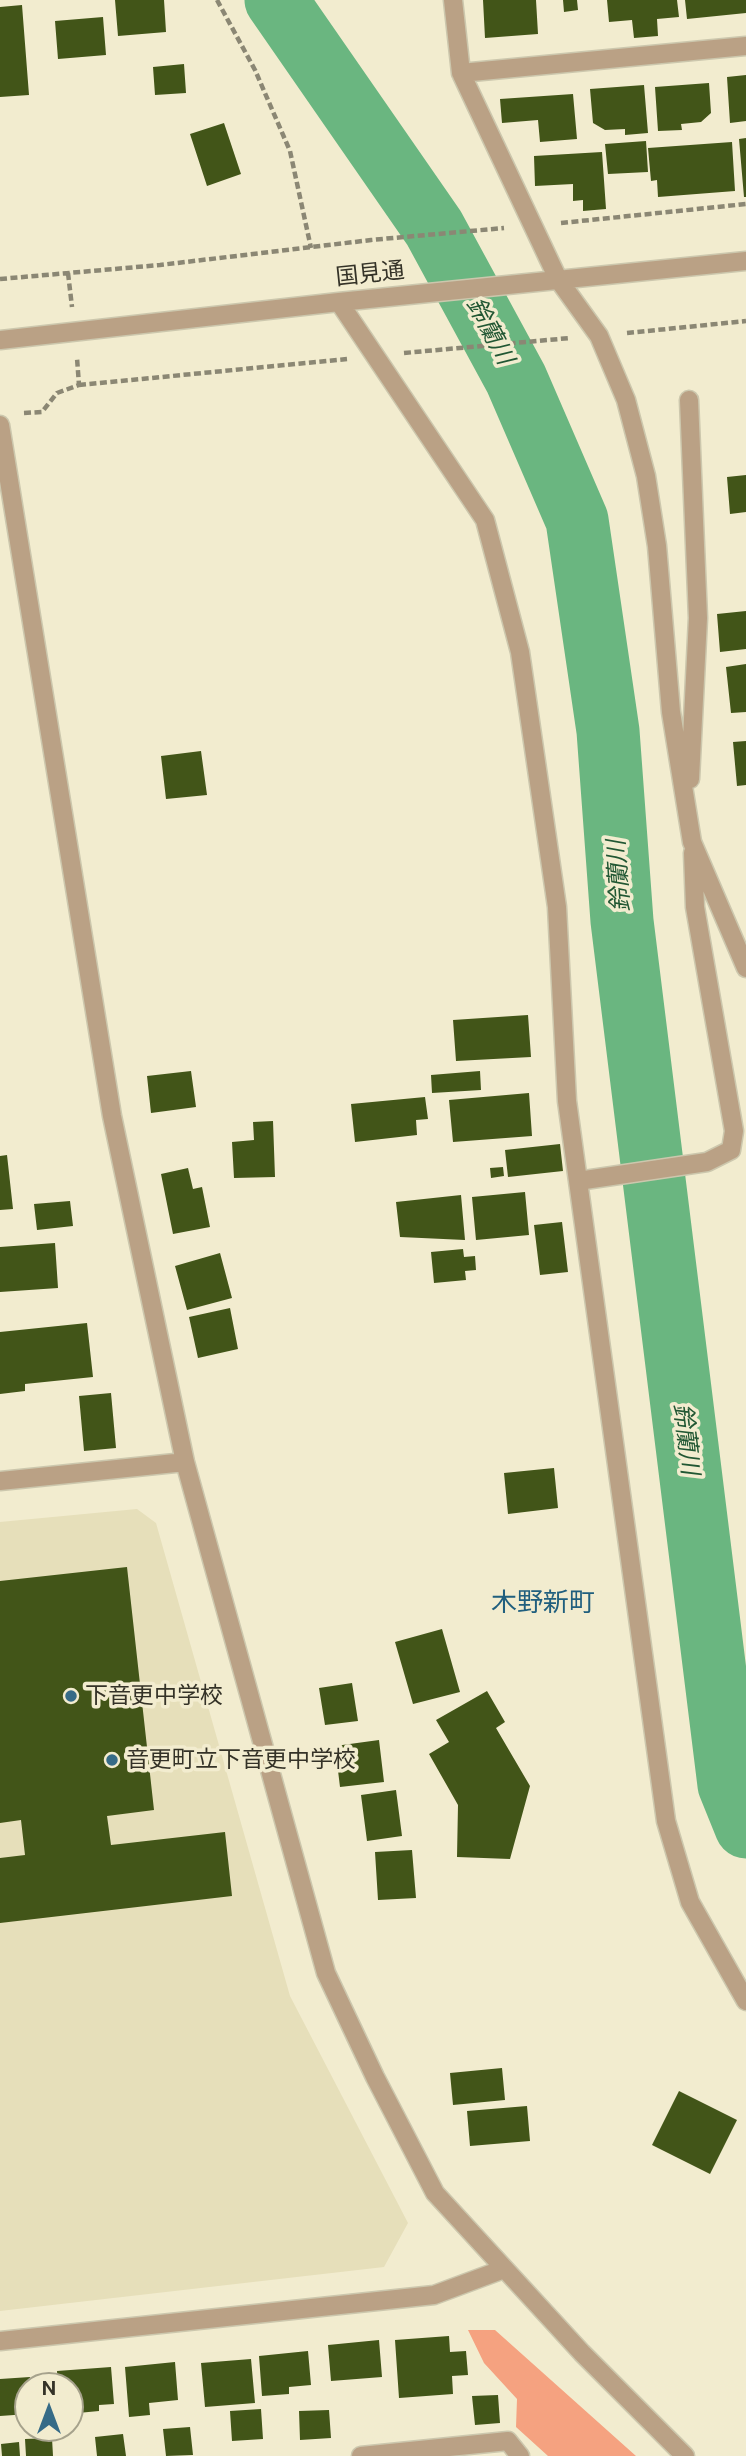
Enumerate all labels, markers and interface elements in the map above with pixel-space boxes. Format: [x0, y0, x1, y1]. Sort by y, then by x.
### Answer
street label: 国見通 [334, 257, 406, 291]
water label: 鈴蘭川 [460, 292, 520, 370]
water label: 鈴蘭川 [602, 839, 636, 913]
water label: 鈴蘭川 [667, 1402, 705, 1476]
district label: 木野新町 [491, 1587, 595, 1619]
place label: 下音更中学校 [85, 1682, 223, 1710]
marker: 下音更中学校 [63, 1688, 79, 1704]
place label: 音更町立下音更中学校 [126, 1746, 356, 1774]
marker: 音更町立下音更中学校 [104, 1752, 120, 1768]
north arrow [14, 2372, 84, 2442]
text: N [42, 2377, 56, 2399]

